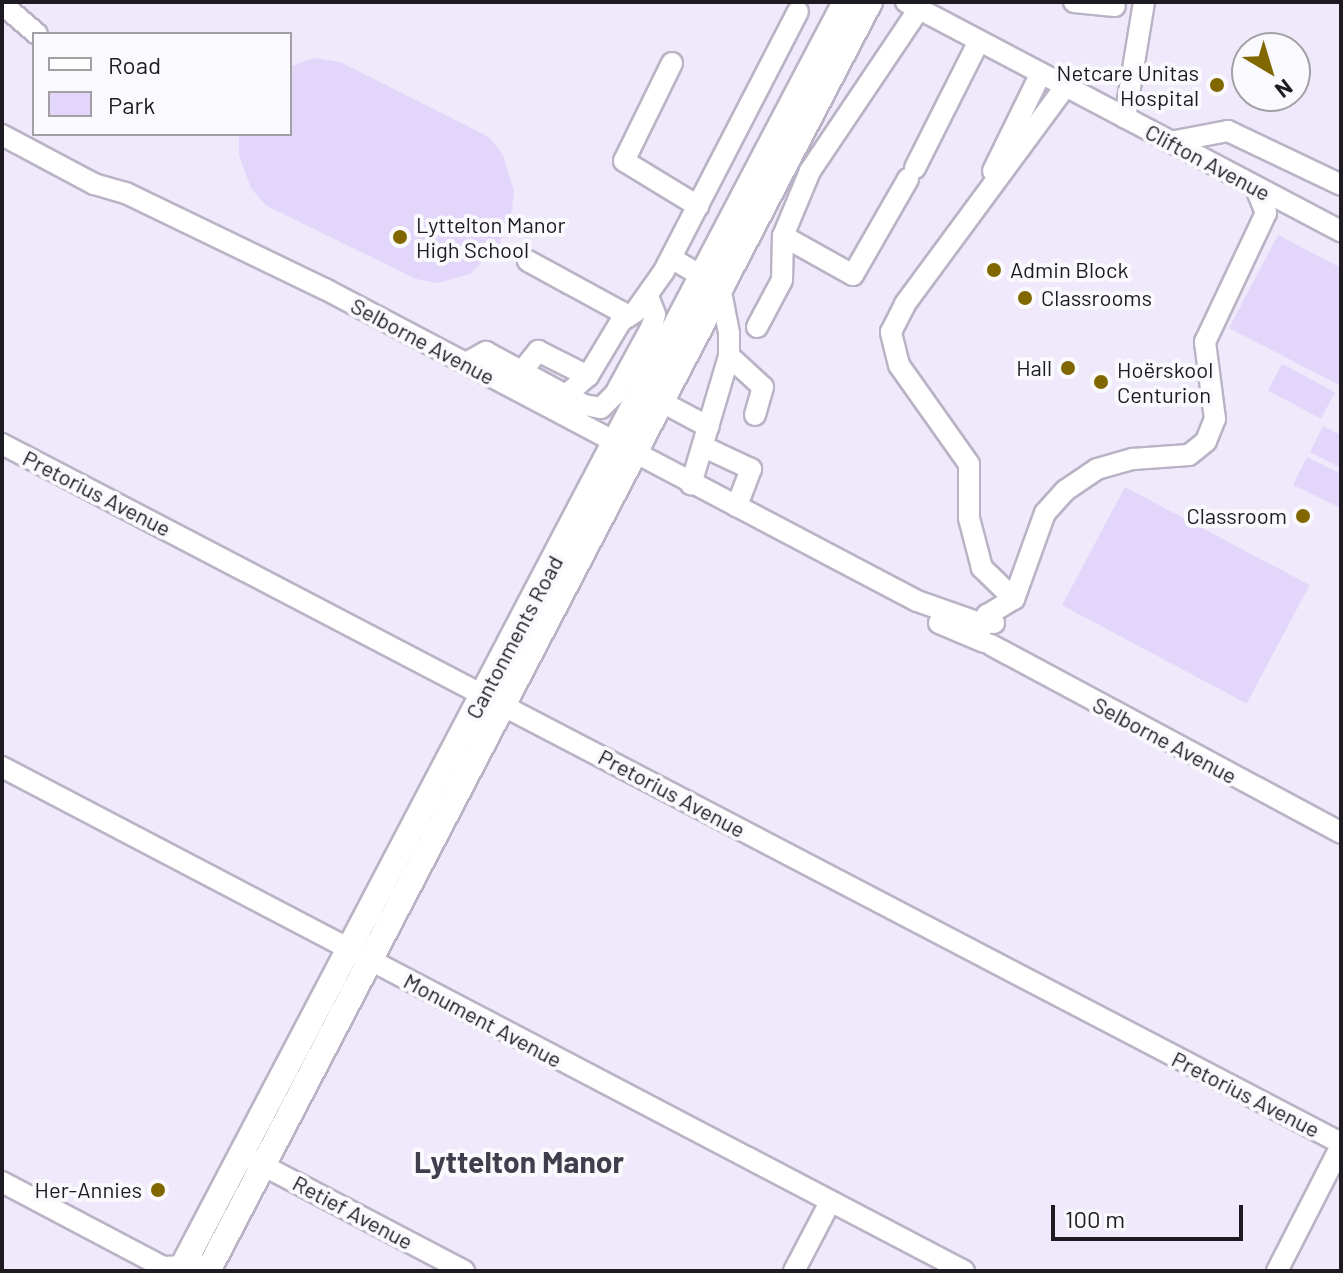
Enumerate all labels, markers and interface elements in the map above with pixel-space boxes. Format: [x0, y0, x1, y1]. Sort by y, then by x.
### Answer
legend [32, 32, 292, 136]
north arrow [1231, 32, 1311, 112]
text: Road [108, 50, 161, 79]
place label: Netcare Unitas Hospital [1057, 59, 1199, 110]
marker: Netcare Unitas Hospital [1206, 74, 1228, 96]
text: N [1271, 75, 1298, 104]
text: Park [108, 90, 155, 119]
street label: Clifton Avenue [1141, 118, 1275, 206]
place label: Lyttelton Manor High School [416, 211, 565, 262]
marker: Lyttelton Manor High School [391, 228, 409, 246]
place label: Admin Block [1010, 257, 1128, 283]
marker: Admin Block [985, 261, 1003, 279]
place label: Classrooms [1041, 285, 1152, 311]
marker: Classrooms [1016, 289, 1034, 307]
street label: Selborne Avenue [346, 292, 500, 390]
place label: Hall [1016, 355, 1052, 381]
place label: Hoërskool Centurion [1117, 356, 1213, 408]
marker: Hall [1059, 359, 1077, 377]
marker: Hoërskool Centurion [1092, 373, 1110, 391]
street label: Pretorius Avenue [19, 444, 175, 542]
place label: Classroom [1186, 503, 1287, 529]
marker: Classroom [1294, 507, 1312, 525]
street label: Cantonments Road [460, 551, 568, 723]
street label: Selborne Avenue [1088, 691, 1242, 789]
street label: Pretorius Avenue [594, 743, 750, 843]
street label: Monument Avenue [399, 967, 567, 1073]
street label: Pretorius Avenue [1168, 1045, 1324, 1143]
district label: Lyttelton Manor [414, 1143, 624, 1179]
street label: Retief Avenue [288, 1169, 418, 1255]
place label: Her-Annies [35, 1177, 142, 1203]
marker: Her-Annies [149, 1181, 167, 1199]
scale bar [1055, 1189, 1247, 1239]
text: 100 m [1065, 1204, 1125, 1233]

